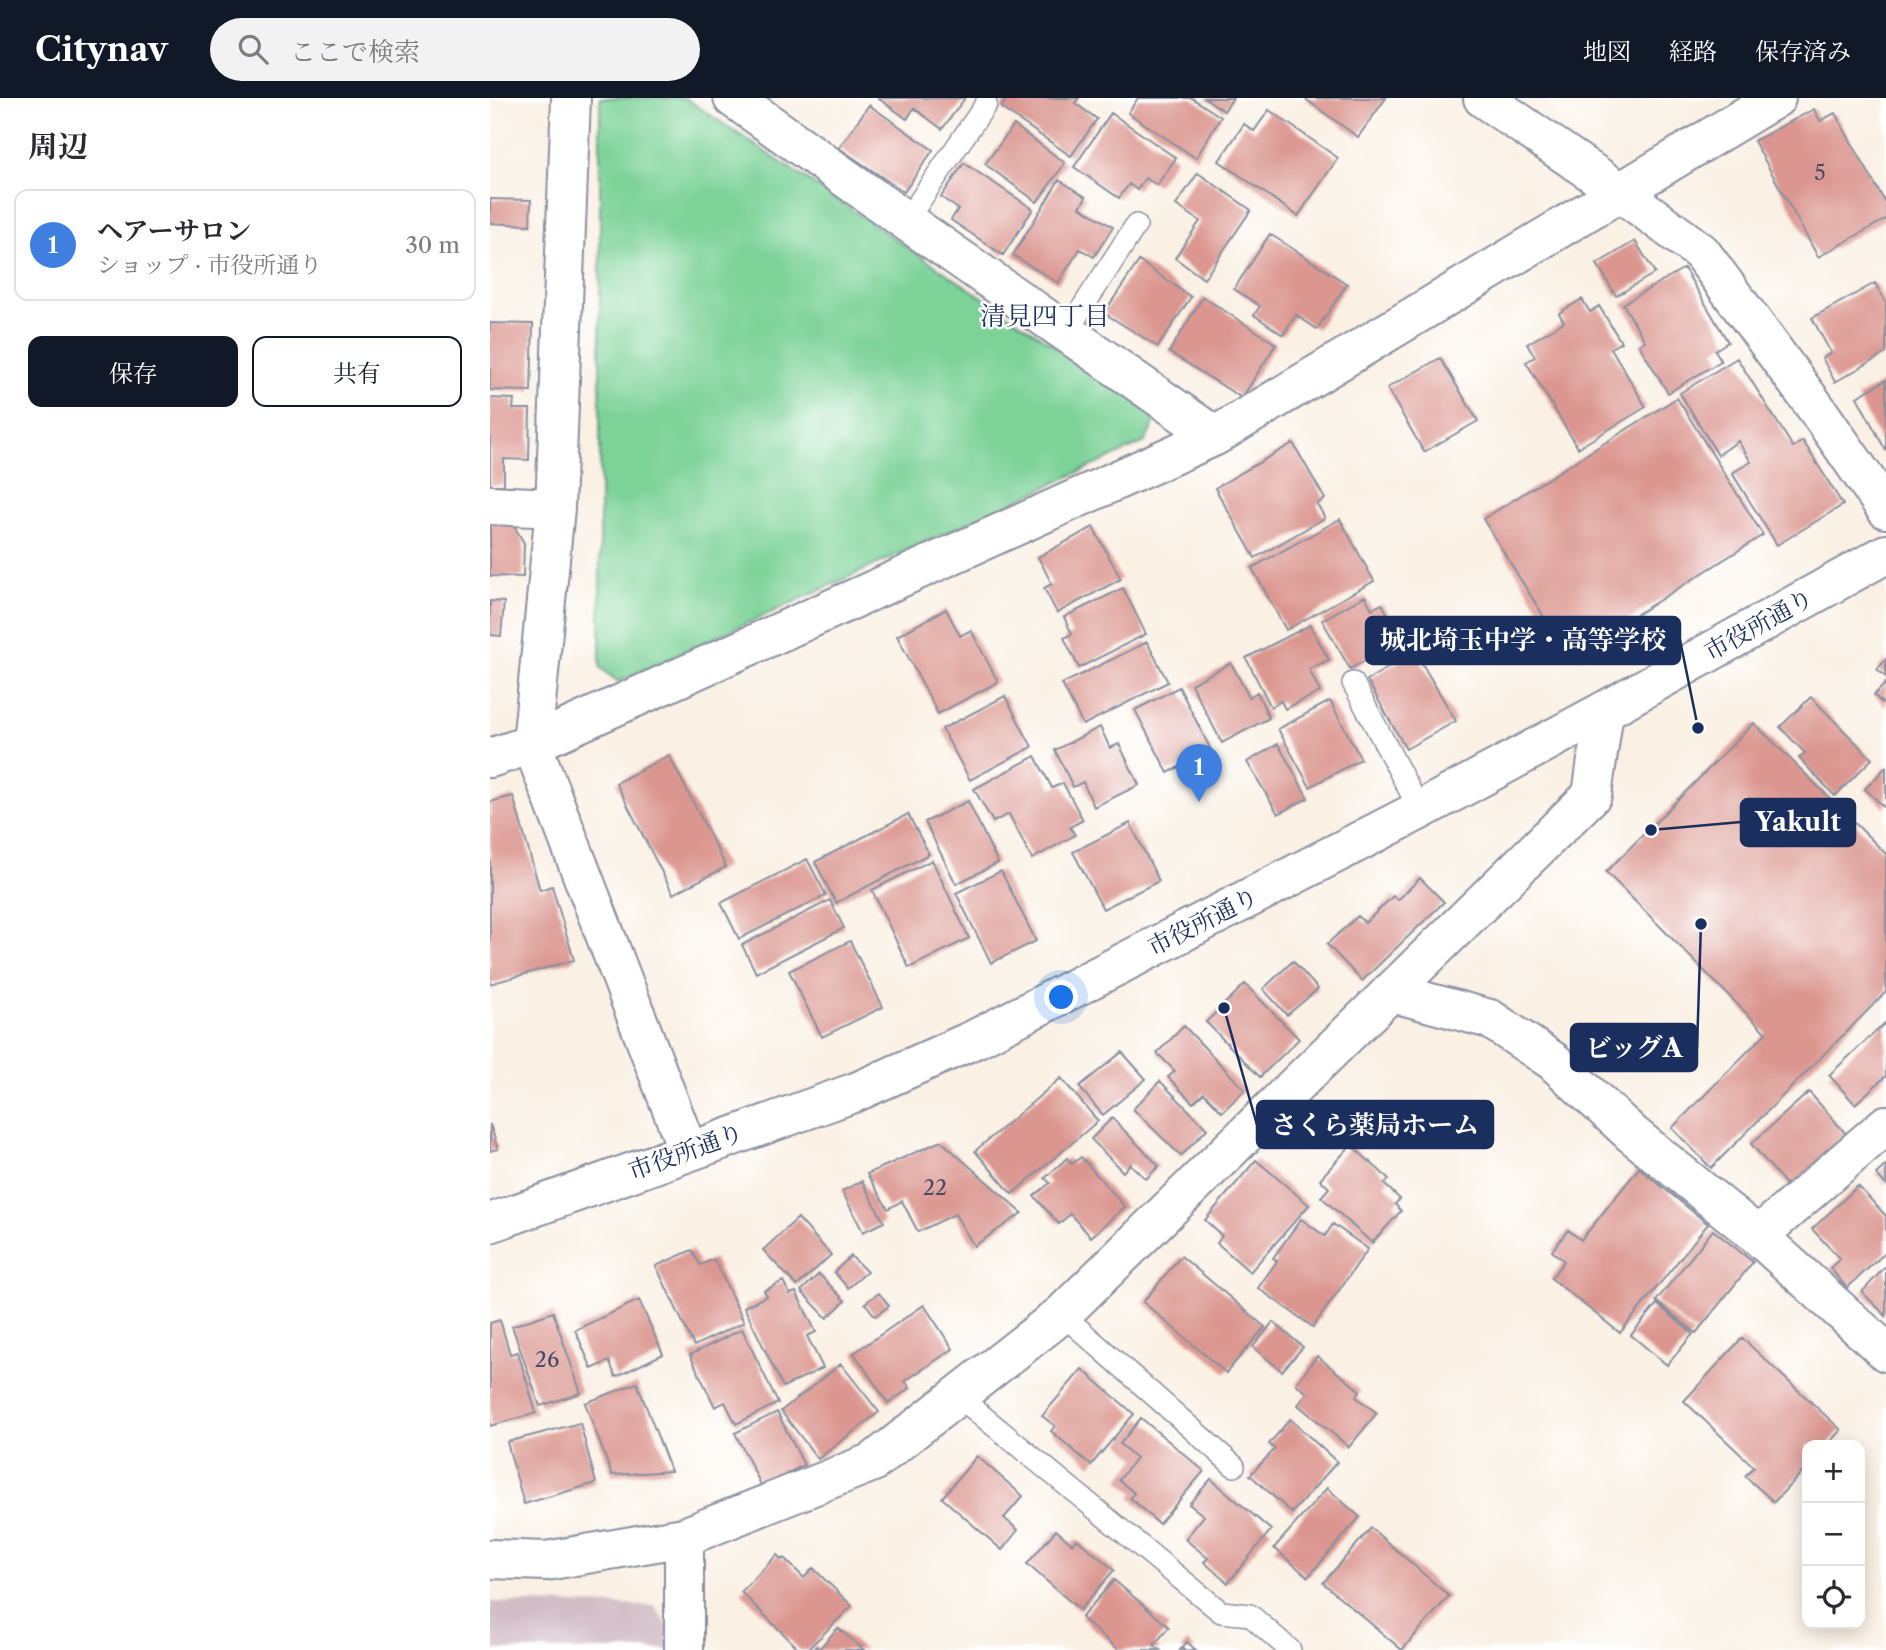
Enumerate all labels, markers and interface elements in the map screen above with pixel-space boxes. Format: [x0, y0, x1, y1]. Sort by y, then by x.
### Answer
search box [210, 18, 700, 81]
text: Citynav [35, 29, 168, 70]
icon: search [234, 30, 272, 68]
text: ここで検索 [290, 36, 420, 68]
text: 地図 [1583, 37, 1631, 66]
text: 経路 [1669, 37, 1717, 66]
text: 保存済み [1755, 37, 1851, 66]
text: 周辺 [28, 128, 88, 165]
house number: 5 [1814, 160, 1826, 185]
text: ヘアーサロン [97, 215, 251, 247]
text: 1 [48, 231, 58, 259]
text: 30 m [405, 231, 460, 259]
text: ショップ · 市役所通り [97, 251, 322, 279]
district label: 清見四丁目 [980, 300, 1110, 332]
button: 保存 [28, 336, 238, 407]
button: 共有 [252, 336, 462, 407]
street label: 市役所通り [1699, 583, 1818, 666]
callout: 城北埼玉中学・高等学校 [1366, 617, 1680, 664]
text: 城北埼玉中学・高等学校 [1380, 624, 1666, 656]
pin: 1 [1176, 744, 1222, 802]
callout: Yakult [1741, 799, 1855, 846]
text: Yakult [1754, 806, 1841, 838]
street label: 市役所通り [1143, 881, 1263, 962]
your location [1044, 980, 1078, 1014]
callout: ビッグA [1571, 1024, 1697, 1071]
text: ビッグA [1585, 1032, 1683, 1064]
callout: さくら薬局ホーム [1257, 1101, 1493, 1148]
text: さくら薬局ホーム [1271, 1109, 1479, 1141]
street label: 市役所通り [624, 1117, 747, 1186]
house number: 22 [923, 1175, 947, 1200]
house number: 26 [535, 1347, 559, 1372]
map controls [1802, 1440, 1865, 1629]
button: + [1802, 1440, 1865, 1503]
button: − [1802, 1503, 1865, 1566]
button: locate [1802, 1566, 1865, 1629]

